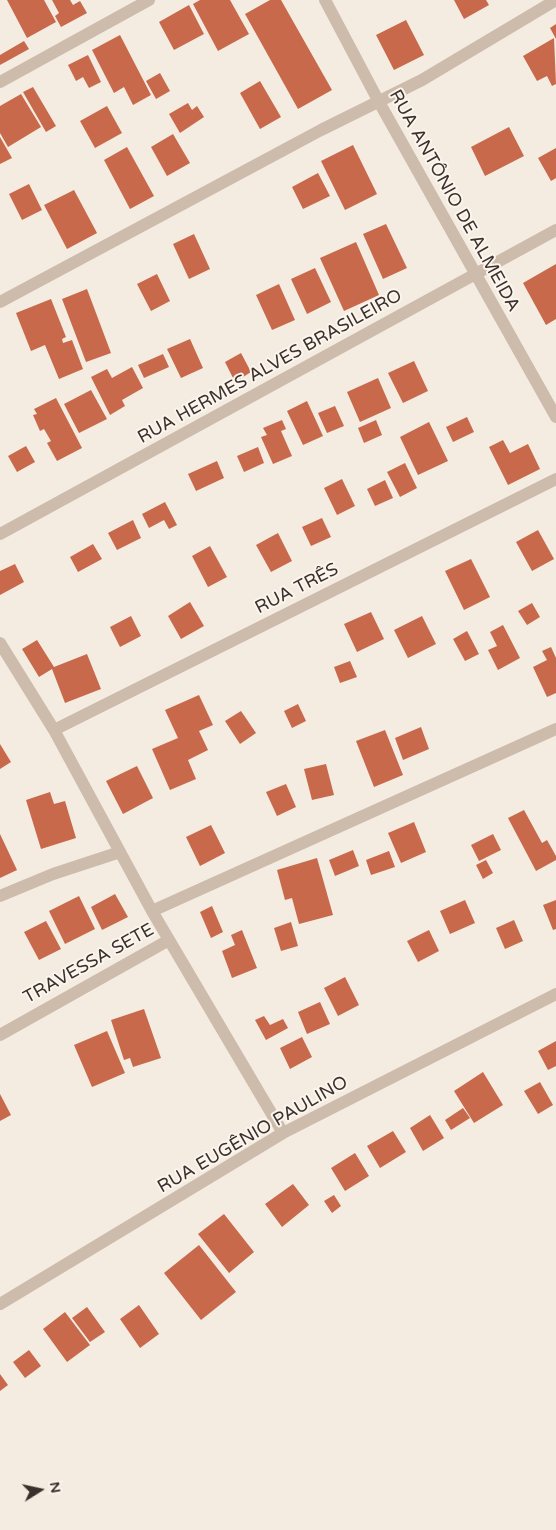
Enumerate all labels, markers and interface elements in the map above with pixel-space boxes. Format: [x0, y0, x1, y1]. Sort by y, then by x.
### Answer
street label: RUA ANTÔNIO DE ALMEIDA [384, 86, 524, 316]
street label: RUA HERMES ALVES BRASILEIRO [134, 285, 406, 449]
street label: RUA TRÊS [252, 559, 342, 619]
street label: TRAVESSA SETE [20, 919, 158, 1009]
street label: RUA EUGÊNIO PAULINO [154, 1072, 352, 1198]
north arrow [15, 1465, 65, 1515]
text: N [46, 1480, 65, 1494]

